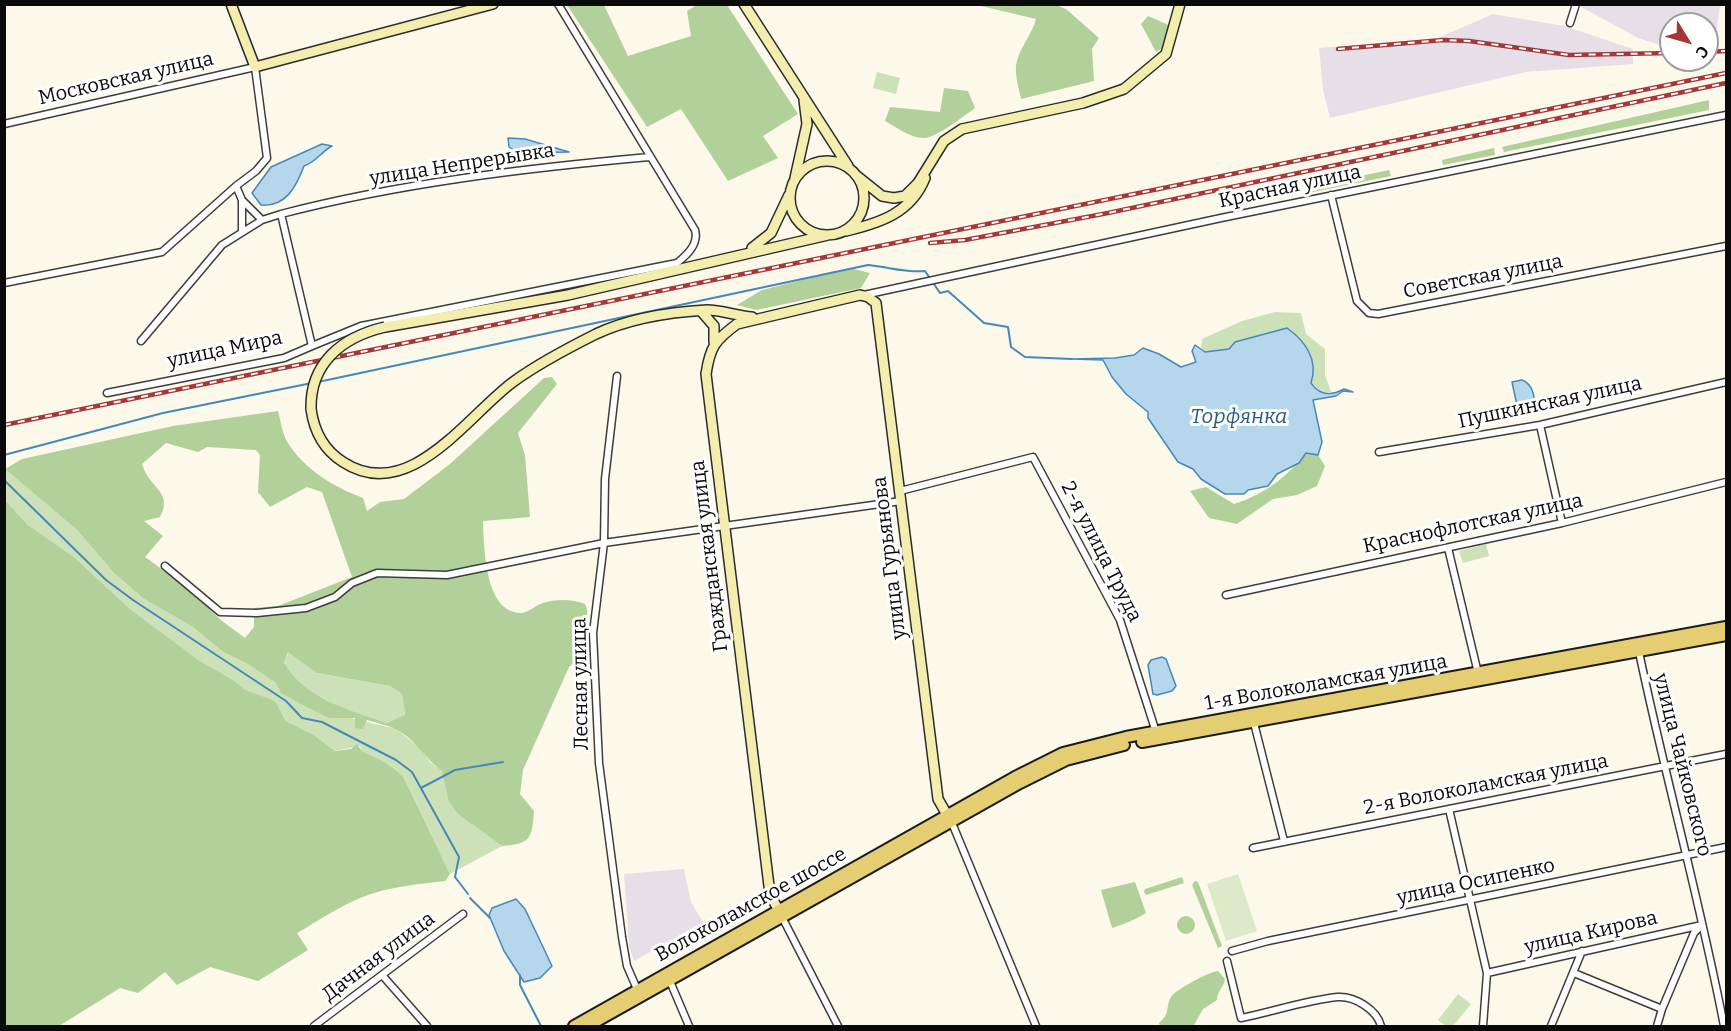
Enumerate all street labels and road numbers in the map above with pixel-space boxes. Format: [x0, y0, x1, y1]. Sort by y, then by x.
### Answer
street label: Московская улица [36, 47, 216, 111]
street label: улица Непрерывка [368, 139, 556, 191]
street label: Красная улица [1217, 160, 1363, 214]
street label: Советская улица [1401, 250, 1565, 304]
street label: улица Мира [165, 326, 285, 374]
street label: Пушкинская улица [1456, 372, 1644, 434]
street label: Гражданская улица [686, 459, 734, 653]
street label: улица Гурьянова [868, 475, 912, 641]
street label: 2-я улица Труда [1055, 478, 1147, 626]
street label: Краснофлотская улица [1361, 489, 1585, 559]
street label: Лесная улица [568, 617, 594, 751]
street label: 1-я Волоколамская улица [1203, 650, 1449, 716]
street label: улица Чайковского [1648, 671, 1716, 859]
street label: 2-я Волоколамская улица [1362, 750, 1610, 820]
street label: Волоколамское шоссе [651, 842, 851, 968]
street label: улица Осипенко [1395, 854, 1557, 910]
street label: улица Кирова [1522, 906, 1660, 960]
street label: Дачная улица [318, 907, 440, 1007]

